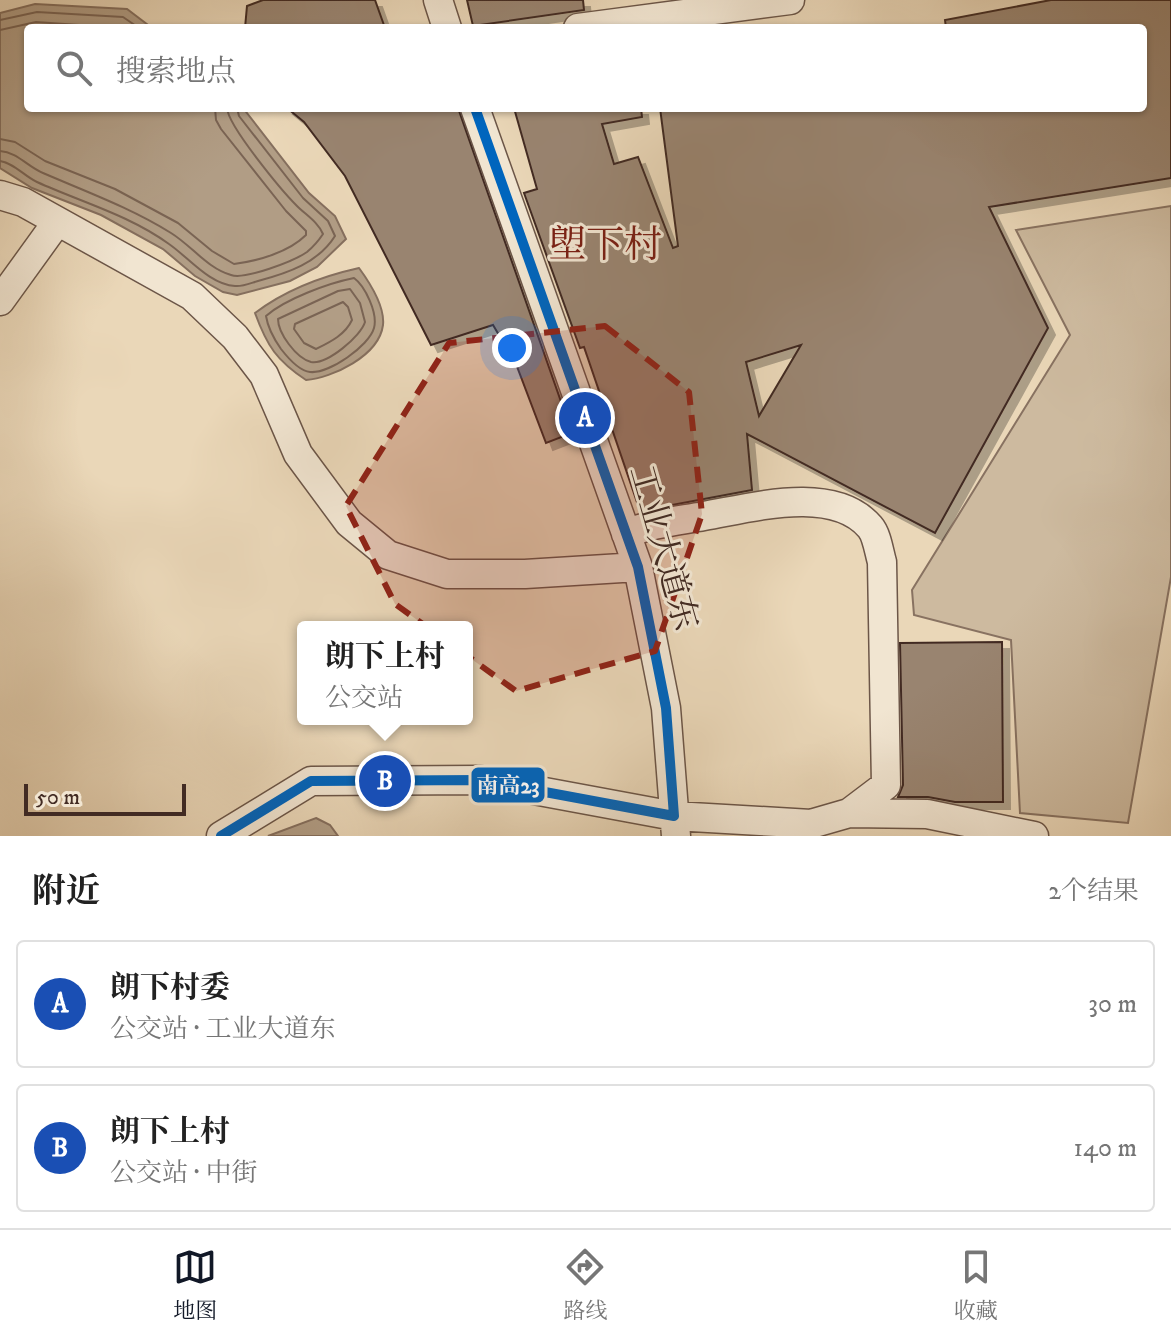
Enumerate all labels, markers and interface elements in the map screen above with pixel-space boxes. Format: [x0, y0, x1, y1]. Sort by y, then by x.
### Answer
search box [24, 24, 1147, 112]
icon: search [52, 46, 96, 90]
text: 搜索地点 [116, 54, 236, 91]
district label: 塱下村 [548, 222, 662, 270]
your location [492, 328, 532, 368]
pin: A [559, 388, 611, 448]
street label: 工业大道东 [619, 461, 707, 635]
popup [297, 621, 473, 725]
text: 朗下上村 [325, 639, 445, 676]
text: 公交站 [325, 682, 403, 715]
pin: B [359, 751, 411, 811]
line badge: 南高23 [470, 766, 546, 804]
text: 南高23 [476, 773, 540, 800]
scale bar [24, 780, 186, 816]
text: 50 m [36, 784, 80, 811]
text: 附近 [32, 871, 100, 913]
text: 2个结果 [1048, 875, 1139, 908]
text: 朗下村委 [110, 970, 230, 1007]
text: A [52, 988, 68, 1021]
text: 30 m [1088, 988, 1137, 1021]
text: 公交站 · 工业大道东 [110, 1013, 335, 1046]
text: 朗下上村 [110, 1114, 230, 1151]
text: B [52, 1132, 68, 1165]
text: 140 m [1073, 1132, 1137, 1165]
text: 公交站 · 中街 [110, 1157, 257, 1190]
tab: 地图 [173, 1245, 217, 1325]
tab: 路线 [563, 1245, 608, 1325]
tab: 收藏 [954, 1245, 998, 1325]

